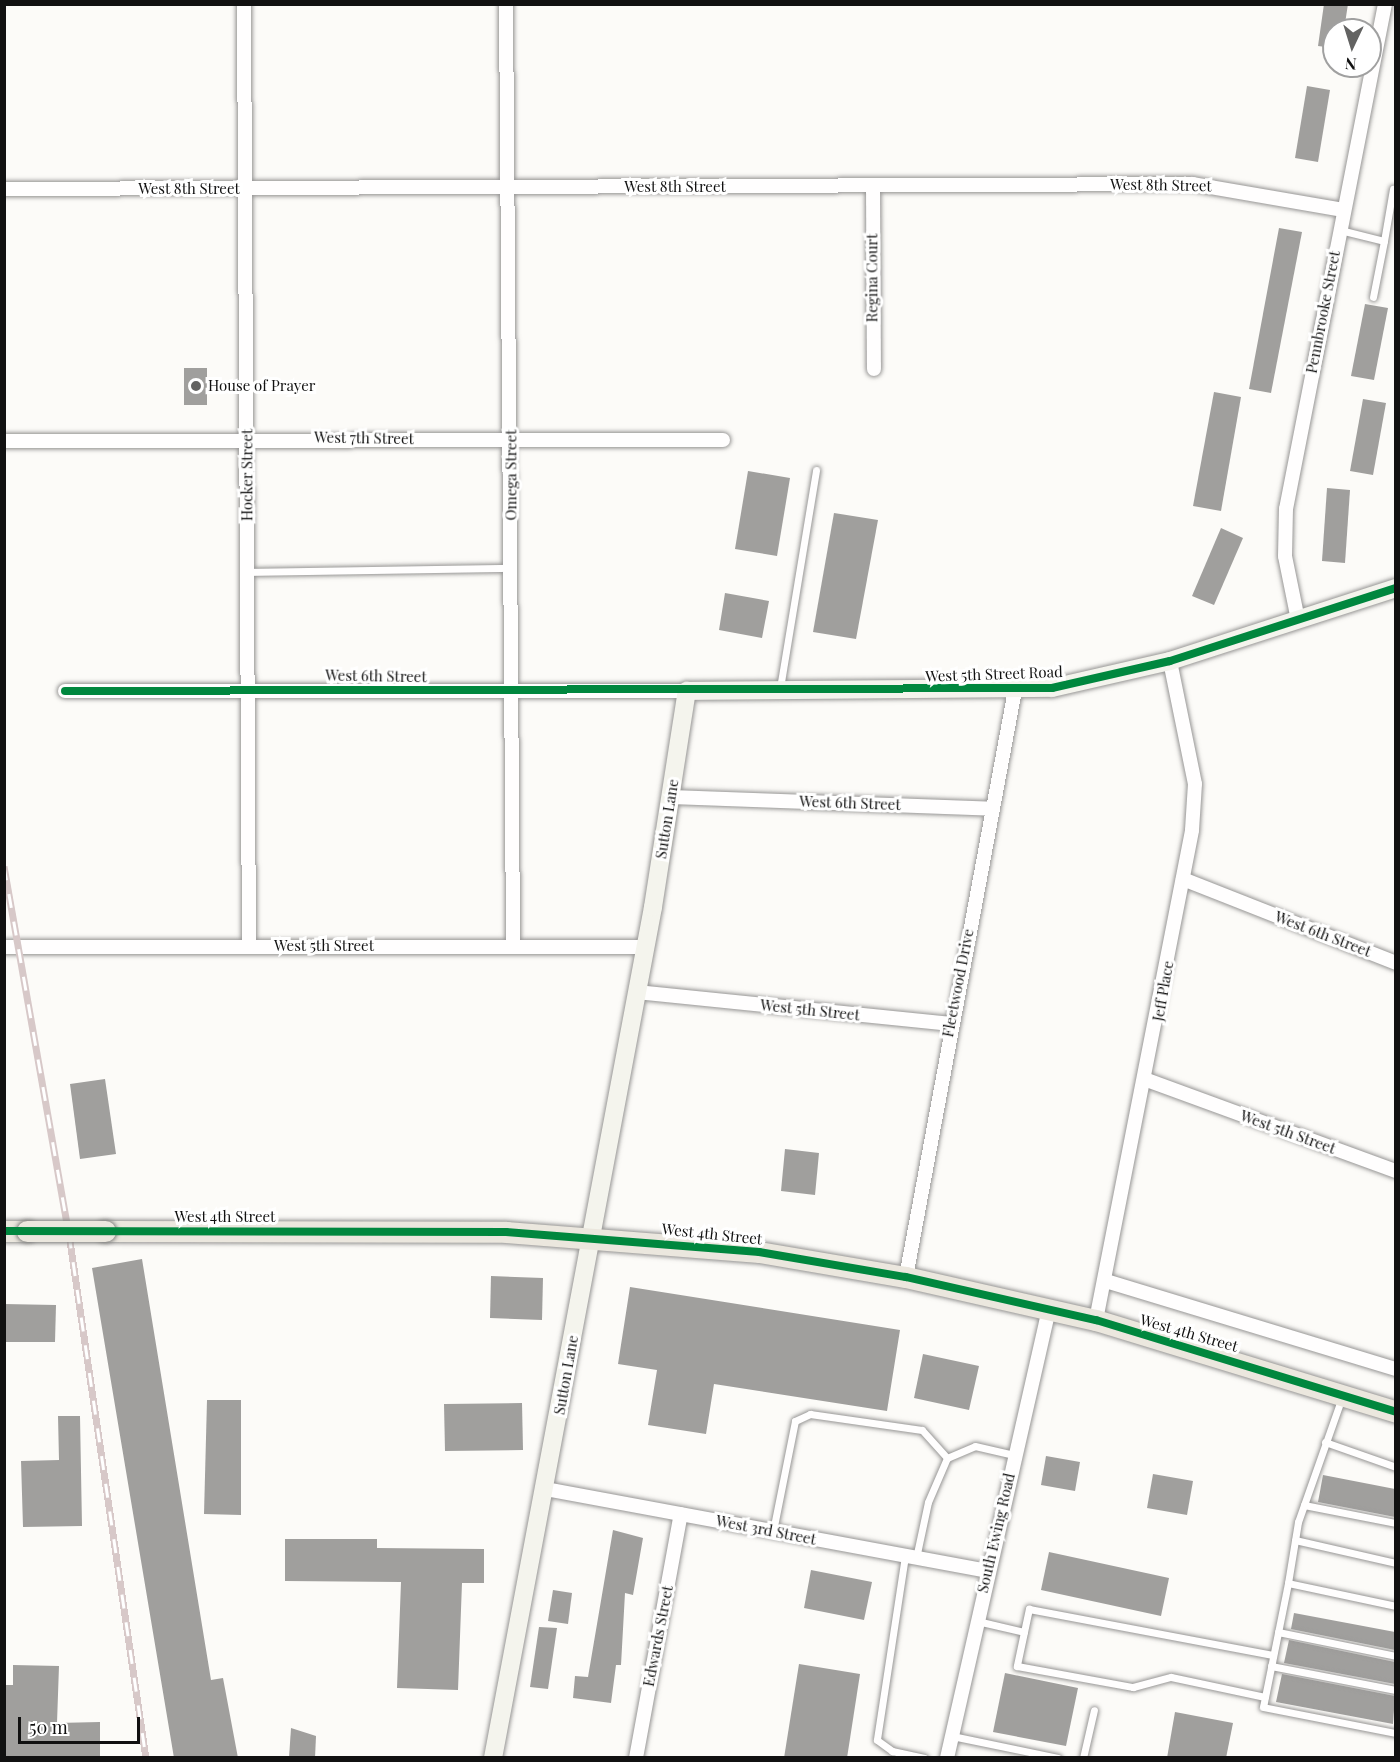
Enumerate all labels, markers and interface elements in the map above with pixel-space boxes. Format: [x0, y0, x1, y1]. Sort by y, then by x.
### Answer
north arrow [1322, 18, 1382, 78]
text: N [1344, 54, 1357, 75]
street label: West 8th Street [1110, 175, 1212, 195]
street label: West 8th Street [624, 178, 726, 196]
street label: West 8th Street [138, 180, 240, 198]
street label: Regina Court [863, 233, 881, 323]
street label: Pennbrooke Street [1302, 249, 1344, 375]
place label: House of Prayer [208, 377, 316, 395]
marker: House of Prayer [189, 379, 203, 393]
street label: West 7th Street [314, 428, 414, 448]
street label: Hocker Street [238, 429, 256, 521]
street label: Omega Street [502, 429, 520, 521]
street label: West 5th Street Road [925, 663, 1063, 685]
street label: West 6th Street [325, 666, 427, 686]
street label: Sutton Lane [652, 778, 682, 860]
street label: West 6th Street [799, 792, 901, 814]
street label: West 6th Street [1272, 907, 1374, 961]
street label: Fleetwood Drive [939, 927, 977, 1039]
street label: West 5th Street [274, 937, 374, 955]
street label: Jeff Place [1149, 959, 1177, 1023]
street label: West 5th Street [759, 996, 861, 1024]
street label: West 5th Street [1238, 1106, 1338, 1158]
street label: West 4th Street [174, 1208, 276, 1226]
street label: West 4th Street [661, 1220, 763, 1248]
street label: West 4th Street [1138, 1310, 1240, 1356]
street label: Sutton Lane [550, 1334, 582, 1416]
street label: South Ewing Road [973, 1471, 1019, 1595]
street label: West 3rd Street [714, 1511, 818, 1549]
street label: Edwards Street [639, 1584, 677, 1688]
scale bar [21, 1705, 142, 1743]
text: 50 m [29, 1715, 68, 1739]

